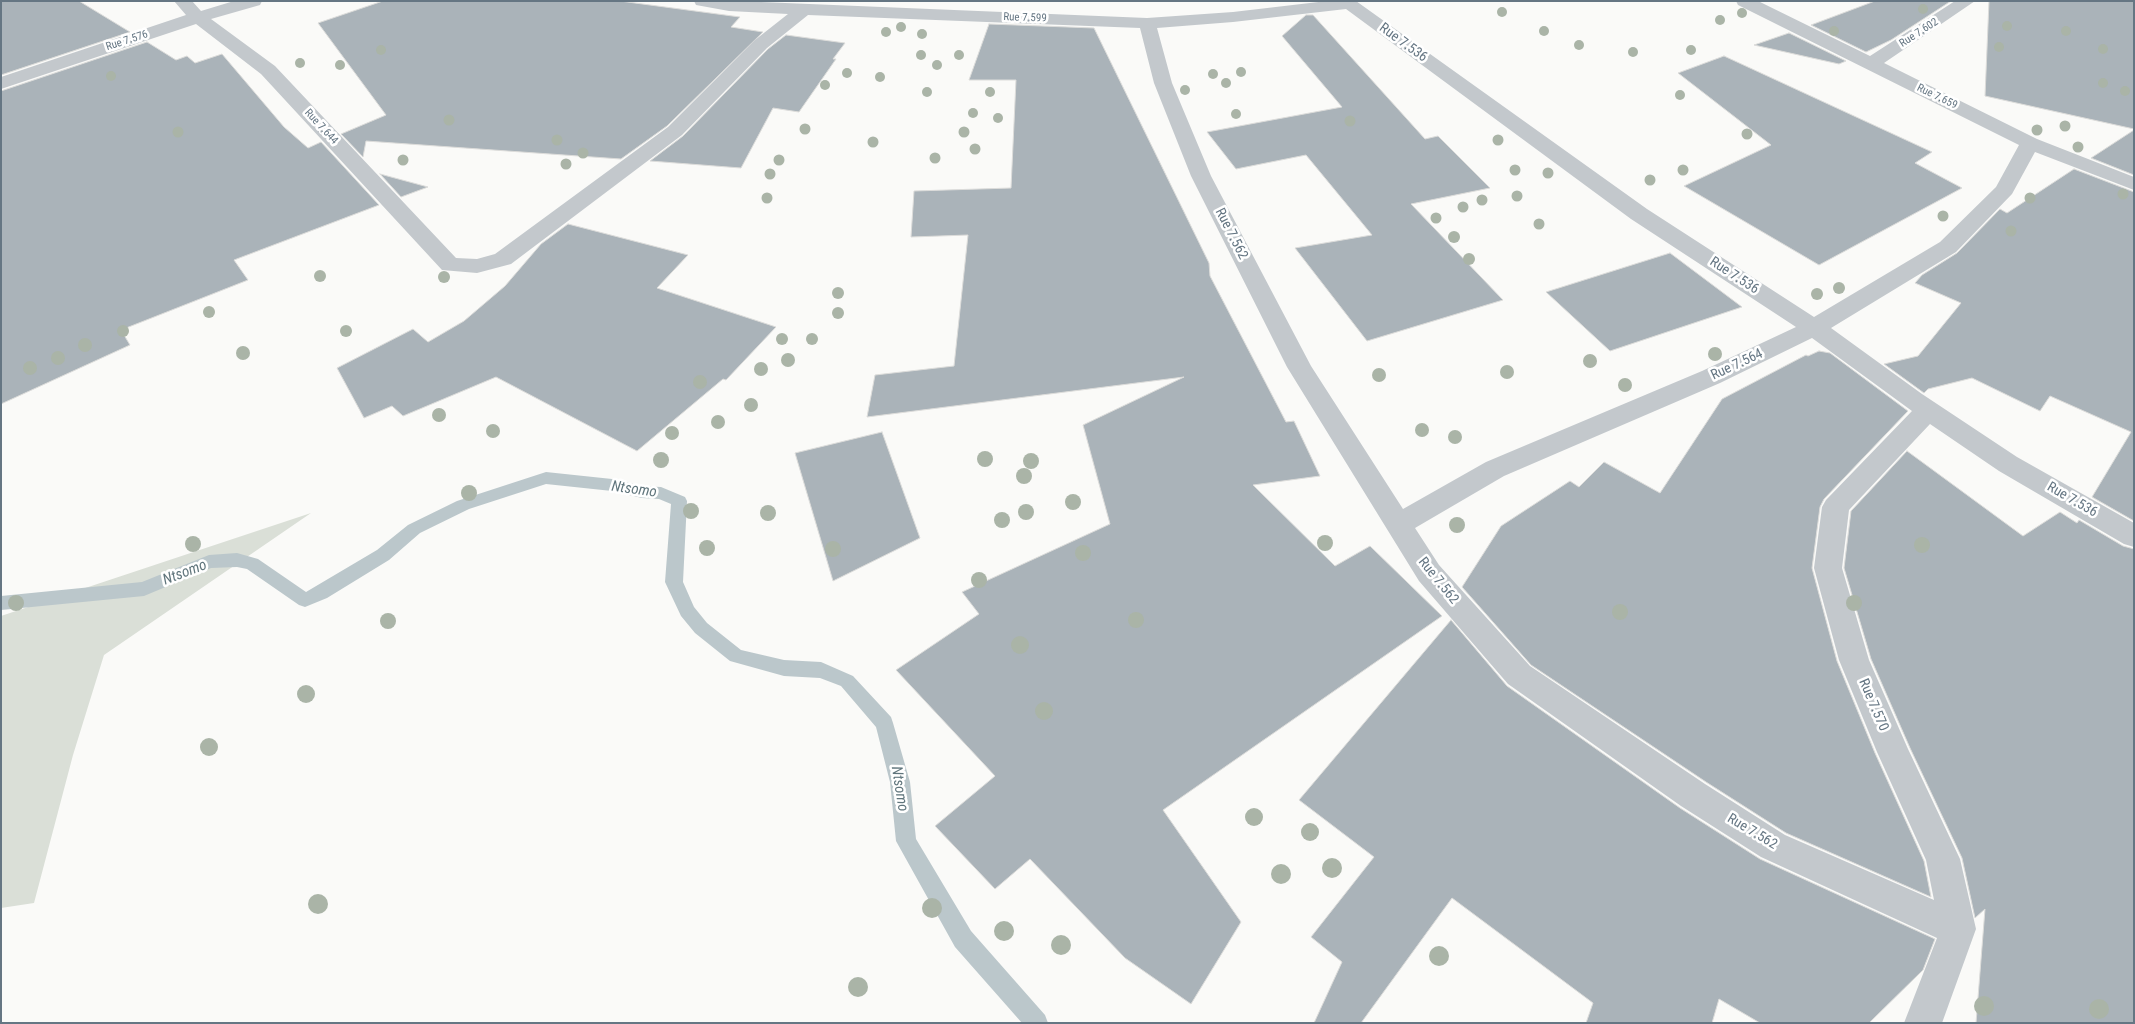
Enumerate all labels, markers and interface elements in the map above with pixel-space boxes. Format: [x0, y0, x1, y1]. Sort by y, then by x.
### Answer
street label: Rue 7.599 [1003, 11, 1047, 25]
street label: Rue 7.602 [1897, 16, 1941, 50]
street label: Rue 7.536 [1376, 20, 1430, 66]
street label: Rue 7.576 [104, 28, 150, 54]
street label: Rue 7.659 [1915, 82, 1959, 112]
street label: Rue 7.644 [301, 107, 341, 147]
street label: Rue 7.562 [1211, 206, 1251, 262]
street label: Rue 7.536 [1706, 254, 1762, 298]
street label: Rue 7.564 [1708, 346, 1766, 384]
water label: Ntsomo [610, 478, 658, 502]
street label: Rue 7.536 [2044, 479, 2100, 521]
street label: Rue 7.562 [1414, 554, 1462, 608]
water label: Ntsomo [161, 556, 209, 590]
street label: Rue 7.570 [1854, 676, 1892, 734]
water label: Ntsomo [887, 765, 911, 813]
street label: Rue 7.562 [1724, 811, 1780, 853]

